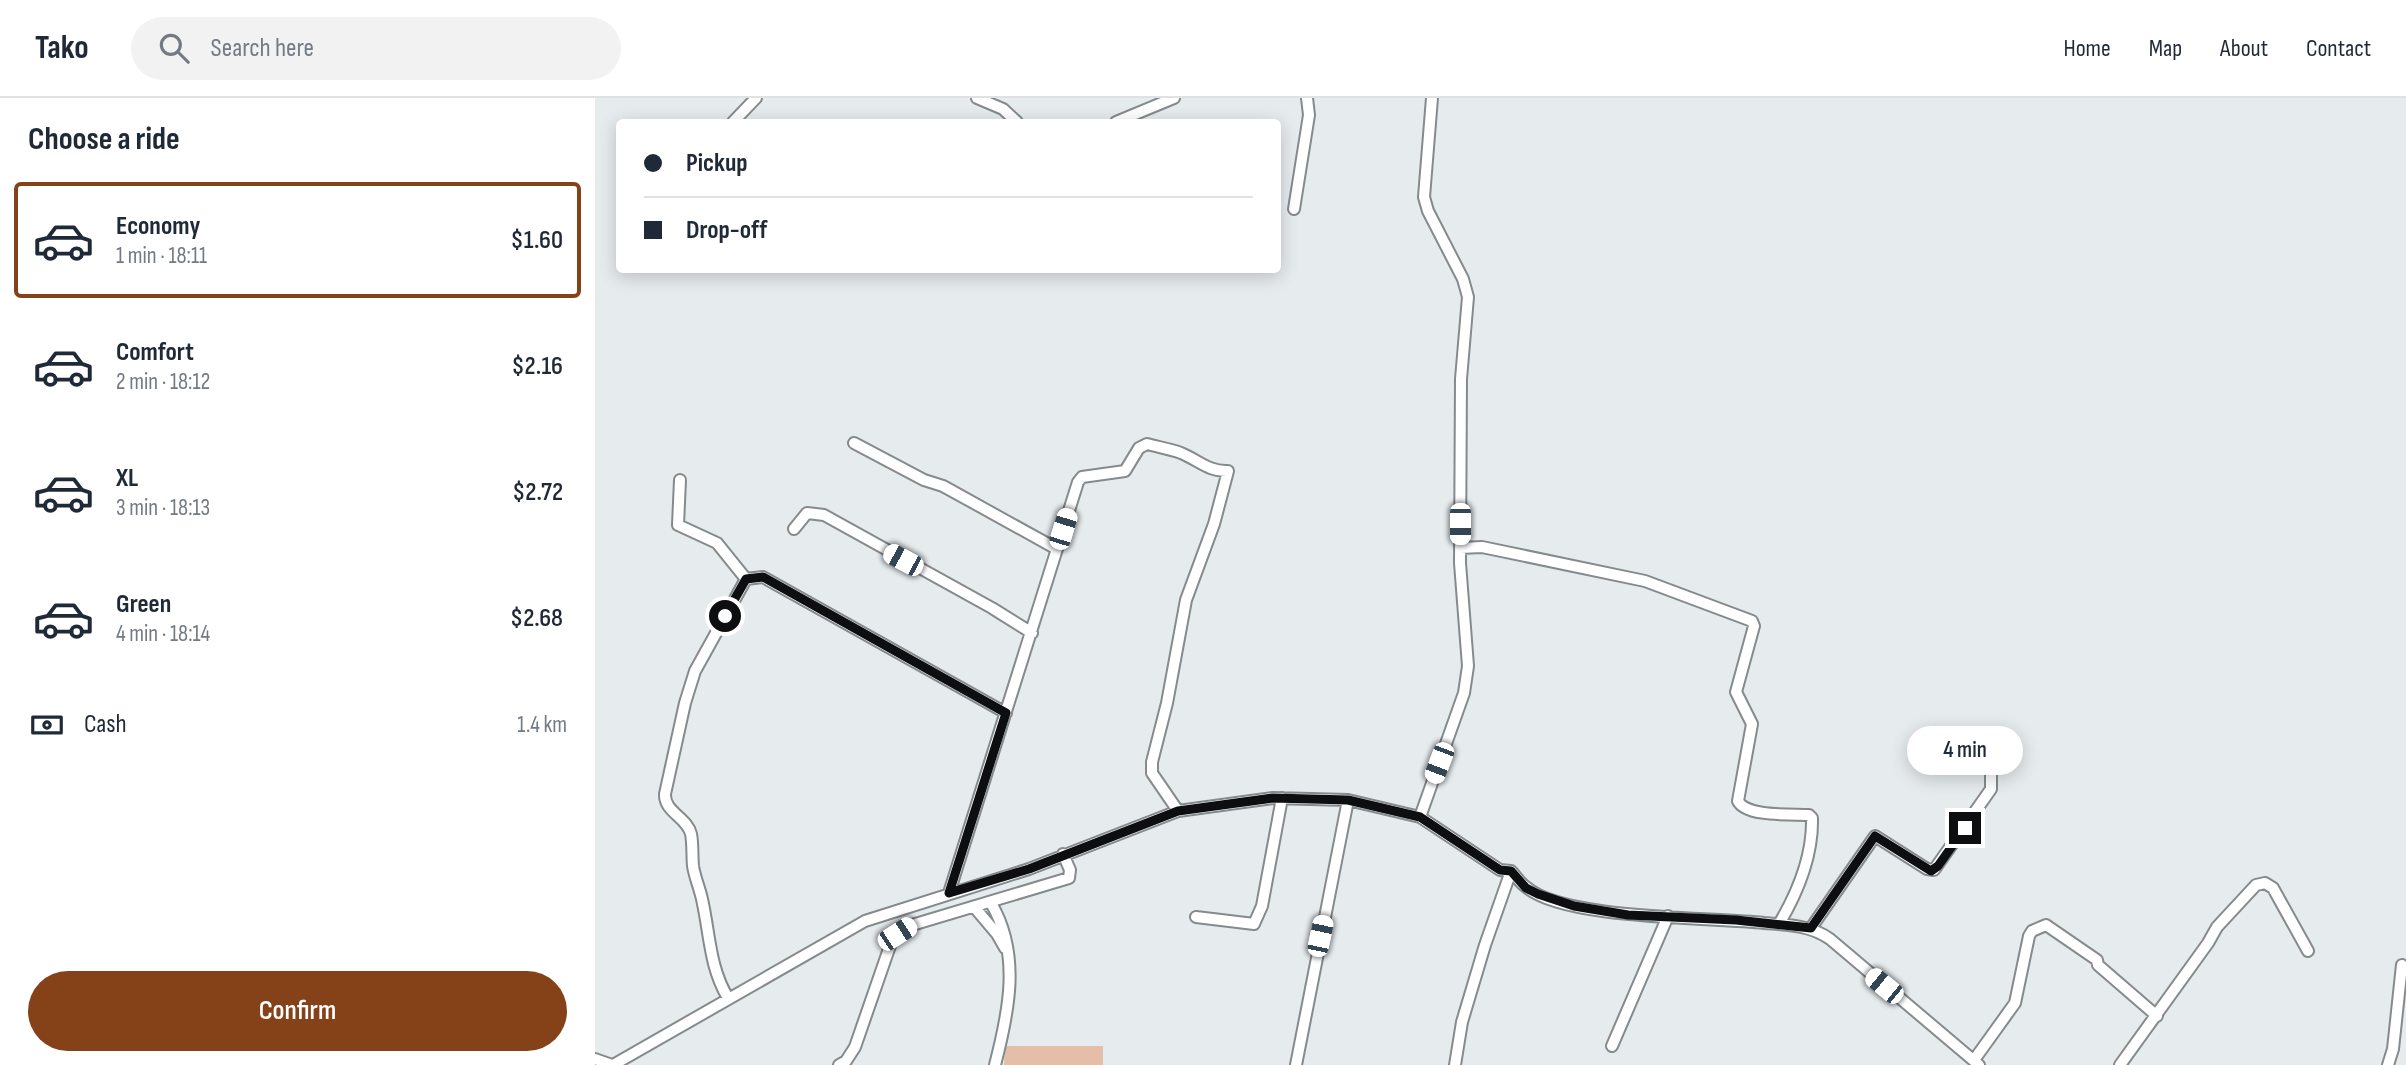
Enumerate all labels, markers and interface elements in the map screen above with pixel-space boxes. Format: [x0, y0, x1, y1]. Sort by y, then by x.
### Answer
search box [131, 17, 621, 80]
text: Tako [35, 28, 89, 68]
icon: search [155, 29, 193, 67]
text: Search here [211, 33, 314, 64]
text: Home [2063, 34, 2111, 63]
text: Map [2149, 34, 2182, 63]
text: About [2220, 34, 2268, 63]
text: Contact [2306, 34, 2371, 63]
text: Choose a ride [28, 120, 180, 159]
text: Pickup [686, 148, 748, 179]
icon: car [32, 209, 95, 272]
text: Economy [116, 211, 200, 242]
text: Drop-off [686, 215, 767, 246]
text: $1.60 [511, 225, 563, 256]
text: 1 min · 18:11 [116, 242, 207, 270]
icon: car [32, 335, 95, 398]
text: Comfort [116, 337, 194, 368]
text: $2.16 [511, 351, 563, 382]
text: 2 min · 18:12 [116, 368, 210, 396]
icon: car [32, 461, 95, 524]
text: XL [116, 463, 138, 494]
text: $2.72 [512, 477, 563, 508]
text: 3 min · 18:13 [116, 494, 210, 522]
car [1450, 503, 1471, 545]
car [1047, 506, 1080, 552]
car [880, 541, 927, 579]
icon: car [32, 587, 95, 650]
text: Green [116, 589, 171, 620]
route start [709, 600, 741, 632]
text: $2.68 [510, 603, 563, 634]
text: 4 min · 18:14 [116, 620, 210, 648]
icon: cash [28, 706, 66, 744]
text: Cash [84, 709, 127, 740]
text: 1.4 km [517, 711, 567, 739]
callout: 4 min [1907, 726, 2023, 776]
text: 4 min [1943, 736, 1987, 764]
car [1422, 740, 1457, 786]
route end [1949, 812, 1981, 844]
car [1306, 913, 1335, 959]
car [874, 914, 921, 954]
car [1862, 965, 1907, 1007]
button: Confirm [28, 971, 567, 1051]

